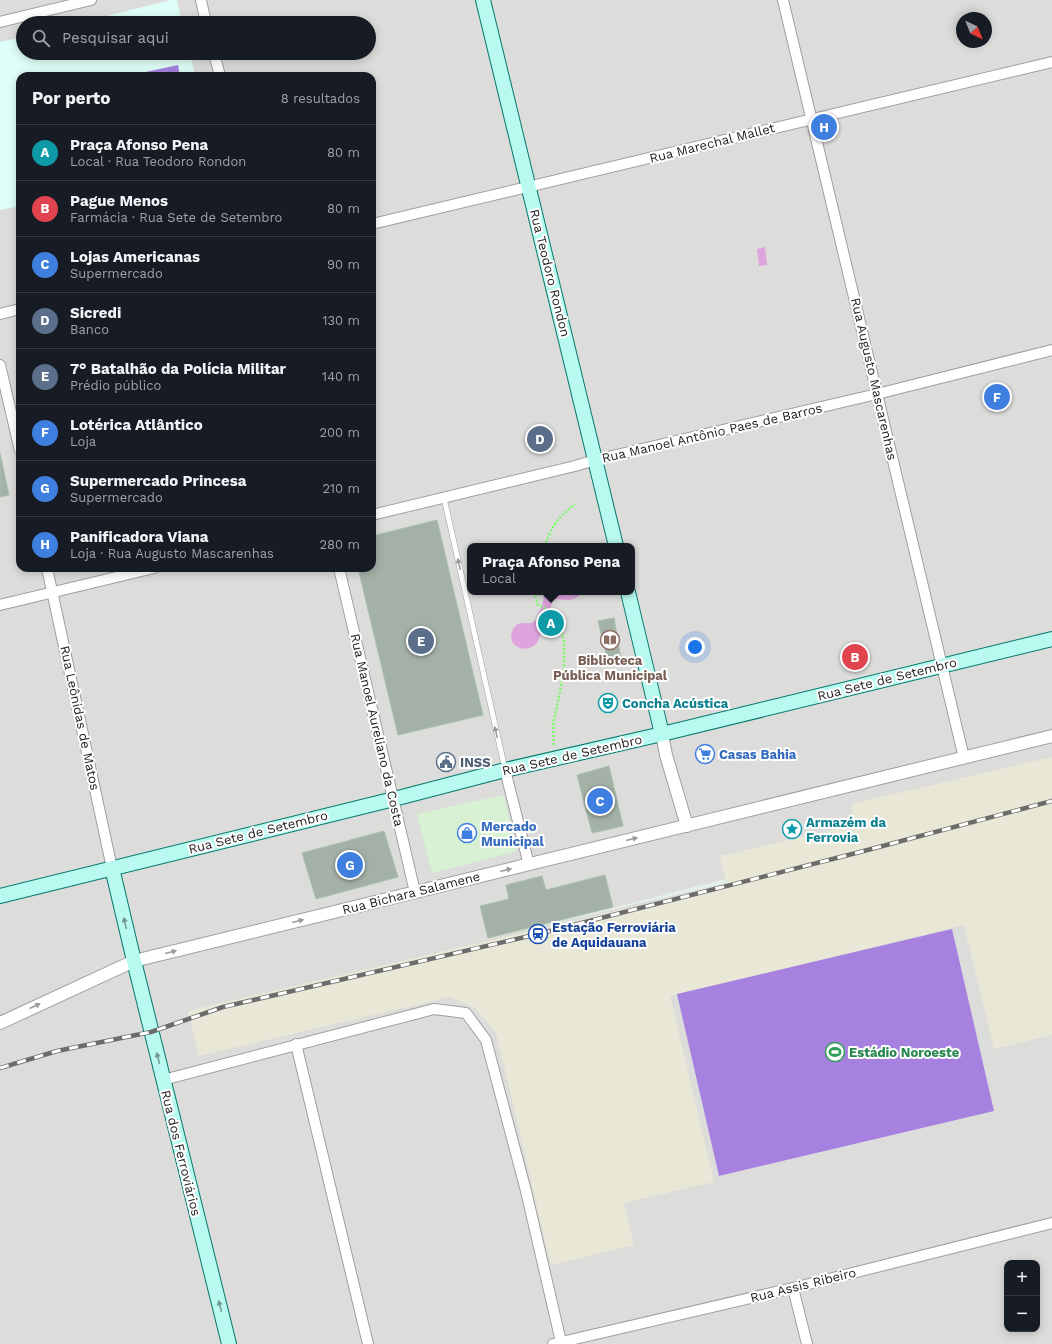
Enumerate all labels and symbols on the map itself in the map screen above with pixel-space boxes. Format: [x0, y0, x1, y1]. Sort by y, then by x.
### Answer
north arrow [956, 12, 992, 48]
pin: H [811, 112, 837, 142]
street label: Rua Marechal Mallet [648, 120, 777, 166]
street label: Rua Teodoro Rondon [527, 208, 573, 338]
street label: Rua Augusto Mascarenhas [848, 296, 900, 462]
pin: F [984, 382, 1010, 412]
street label: Rua Manoel Antônio Paes de Barros [600, 400, 824, 466]
pin: D [527, 424, 553, 454]
one-way arrow [455, 558, 461, 570]
pin: A [538, 608, 564, 638]
pin: E [408, 626, 434, 656]
library icon: Biblioteca Pública Municipal [599, 629, 621, 651]
street label: Rua Manoel Aureliano da Costa [347, 632, 407, 828]
your location [685, 637, 705, 657]
pin: B [842, 642, 868, 672]
street label: Rua Leônidas de Matos [57, 644, 103, 792]
place label: Biblioteca Pública Municipal [553, 653, 668, 683]
street label: Rua Sete de Setembro [816, 654, 958, 704]
theatre icon: Concha Acústica [597, 692, 619, 714]
place label: Concha Acústica [622, 696, 729, 711]
one-way arrow [493, 726, 499, 738]
street label: Rua Sete de Setembro [501, 732, 644, 778]
supermarket icon: Casas Bahia [694, 743, 716, 765]
place label: Casas Bahia [719, 747, 797, 762]
public building icon: INSS [435, 751, 457, 773]
place label: INSS [460, 755, 491, 770]
pin: C [587, 786, 613, 816]
street label: Rua Sete de Setembro [187, 807, 329, 857]
place label: Armazém da Ferrovia [806, 815, 886, 845]
place icon: Armazém da Ferrovia [781, 818, 803, 840]
place label: Mercado Municipal [481, 819, 544, 849]
shop icon: Mercado Municipal [456, 822, 478, 844]
one-way arrow [626, 836, 638, 842]
pin: G [337, 850, 363, 880]
one-way arrow [499, 867, 512, 873]
street label: Rua Bichara Salamene [340, 869, 482, 917]
one-way arrow [121, 917, 127, 929]
one-way arrow [292, 918, 304, 924]
place label: Estação Ferroviária de Aquidauana [552, 920, 676, 950]
station icon: Estação Ferroviária de Aquidauana [527, 923, 549, 945]
one-way arrow [165, 948, 178, 954]
one-way arrow [30, 1003, 41, 1009]
sports icon: Estádio Noroeste [824, 1041, 846, 1063]
place label: Estádio Noroeste [849, 1045, 960, 1060]
one-way arrow [154, 1052, 160, 1064]
street label: Rua dos Ferroviários [158, 1089, 204, 1218]
street label: Rua Assis Ribeiro [749, 1265, 858, 1305]
one-way arrow [216, 1300, 222, 1312]

